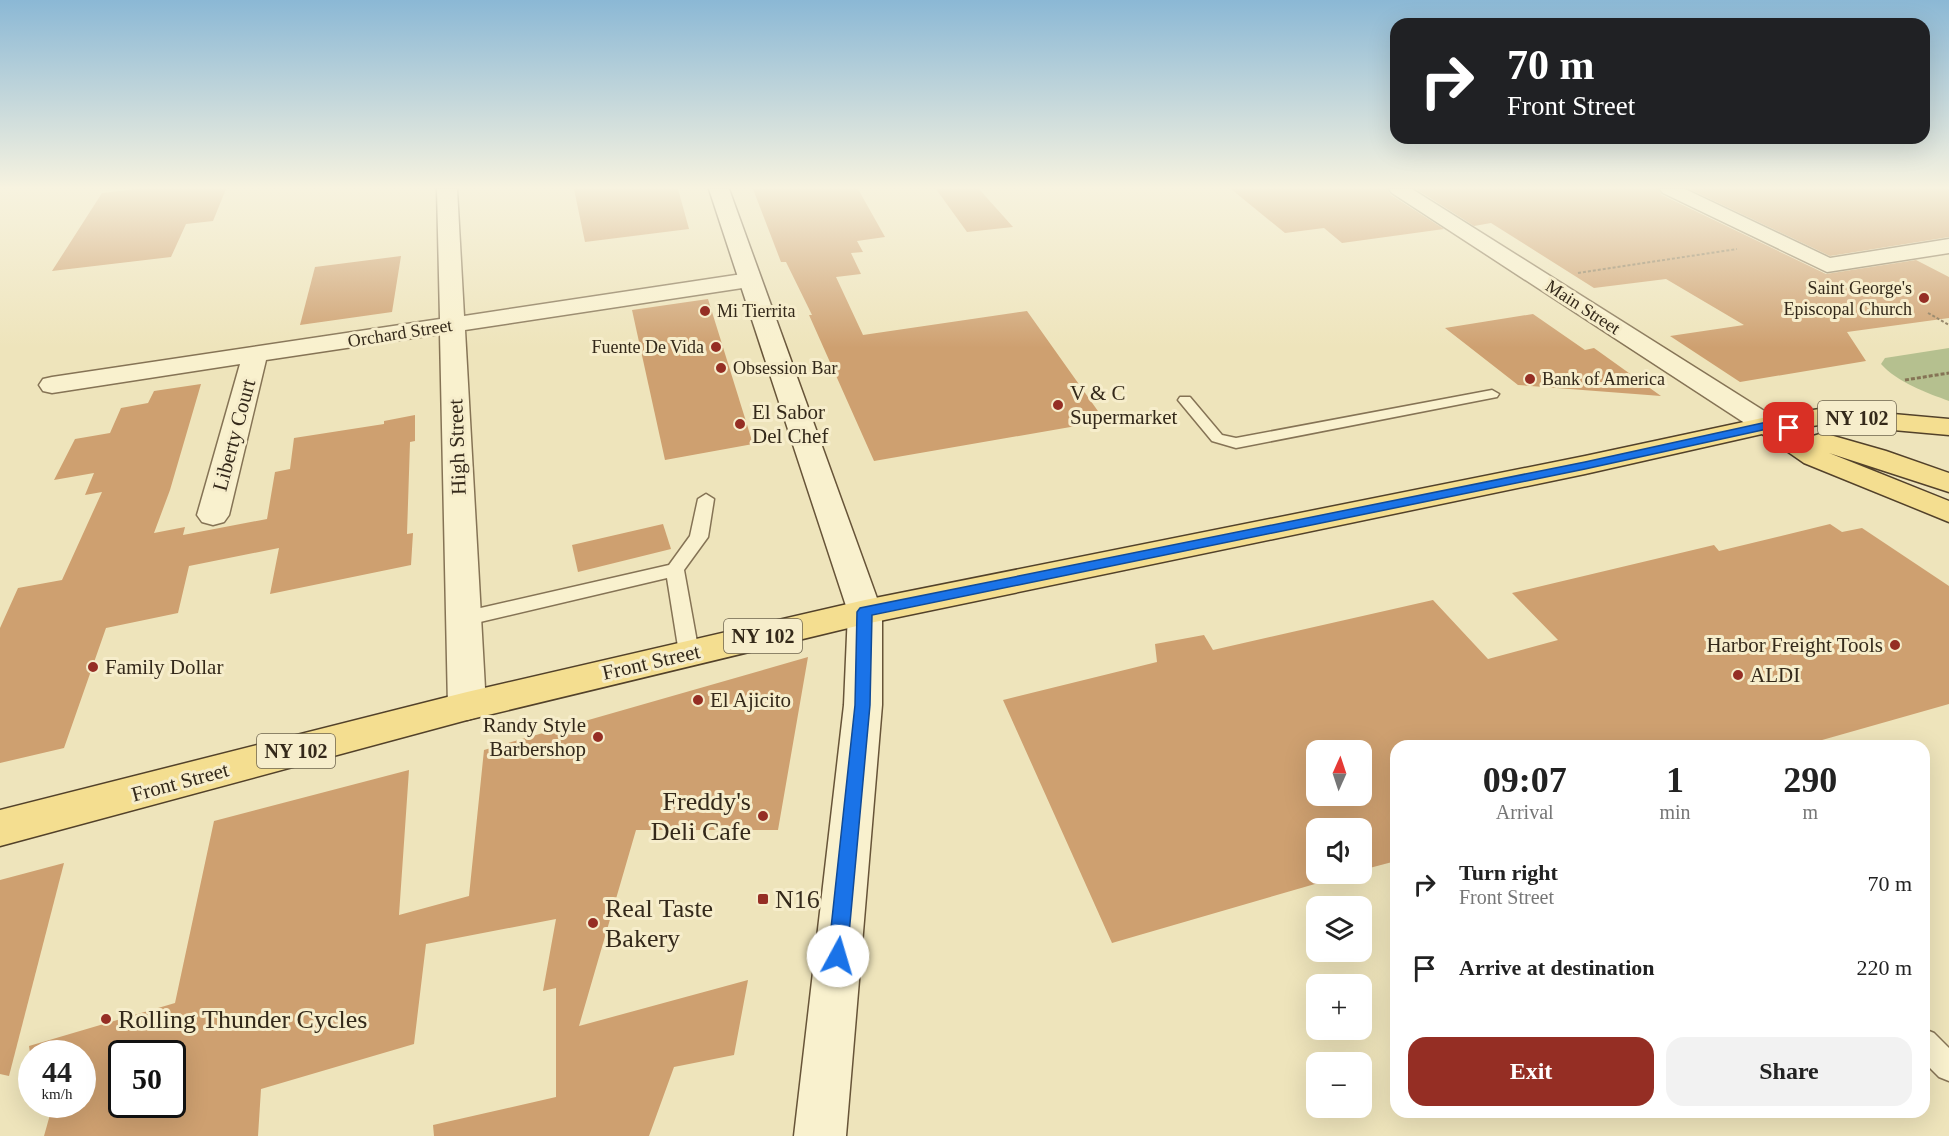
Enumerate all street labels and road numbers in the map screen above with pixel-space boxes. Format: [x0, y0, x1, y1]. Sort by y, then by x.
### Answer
street label: Main Street [1542, 276, 1624, 338]
street label: Orchard Street [346, 315, 454, 351]
street label: Liberty Court [208, 376, 261, 494]
street label: High Street [443, 398, 471, 496]
road number: NY 102 [1818, 401, 1896, 435]
road number: NY 102 [724, 619, 802, 653]
street label: Front Street [600, 639, 702, 685]
road number: NY 102 [257, 734, 335, 768]
street label: Front Street [129, 757, 231, 806]

